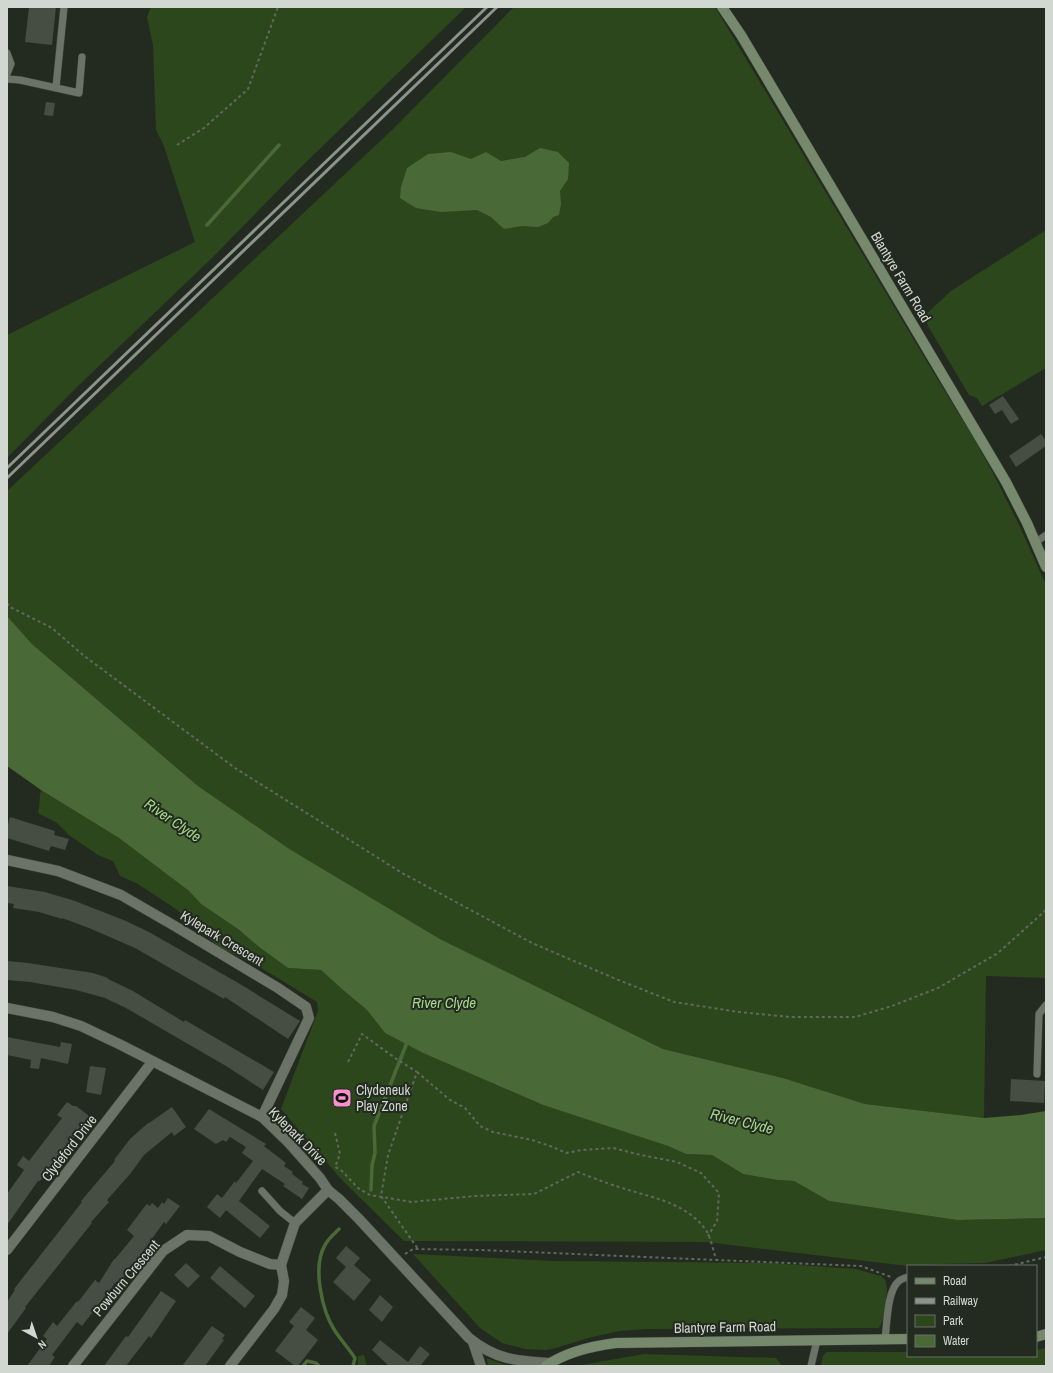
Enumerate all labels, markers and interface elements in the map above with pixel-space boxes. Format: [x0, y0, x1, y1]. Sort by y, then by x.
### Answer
street label: Blantyre Farm Road [867, 229, 935, 325]
water label: River Clyde [140, 793, 206, 847]
street label: Kylepark Crescent [177, 906, 267, 970]
water label: River Clyde [412, 992, 476, 1013]
place label: Clydeneuk Play Zone [356, 1081, 410, 1115]
sports icon: Clydeneuk Play Zone [331, 1087, 353, 1109]
street label: Kylepark Drive [265, 1103, 331, 1169]
water label: River Clyde [708, 1103, 776, 1139]
street label: Clydeford Drive [37, 1111, 101, 1185]
street label: Powburn Crescent [89, 1236, 163, 1320]
legend [907, 1265, 1037, 1357]
text: Road [943, 1273, 967, 1289]
text: Railway [943, 1293, 978, 1309]
text: Park [943, 1313, 963, 1329]
north arrow [16, 1317, 56, 1357]
street label: Blantyre Farm Road [674, 1317, 776, 1337]
text: Water [943, 1333, 970, 1349]
text: N [35, 1337, 49, 1352]

